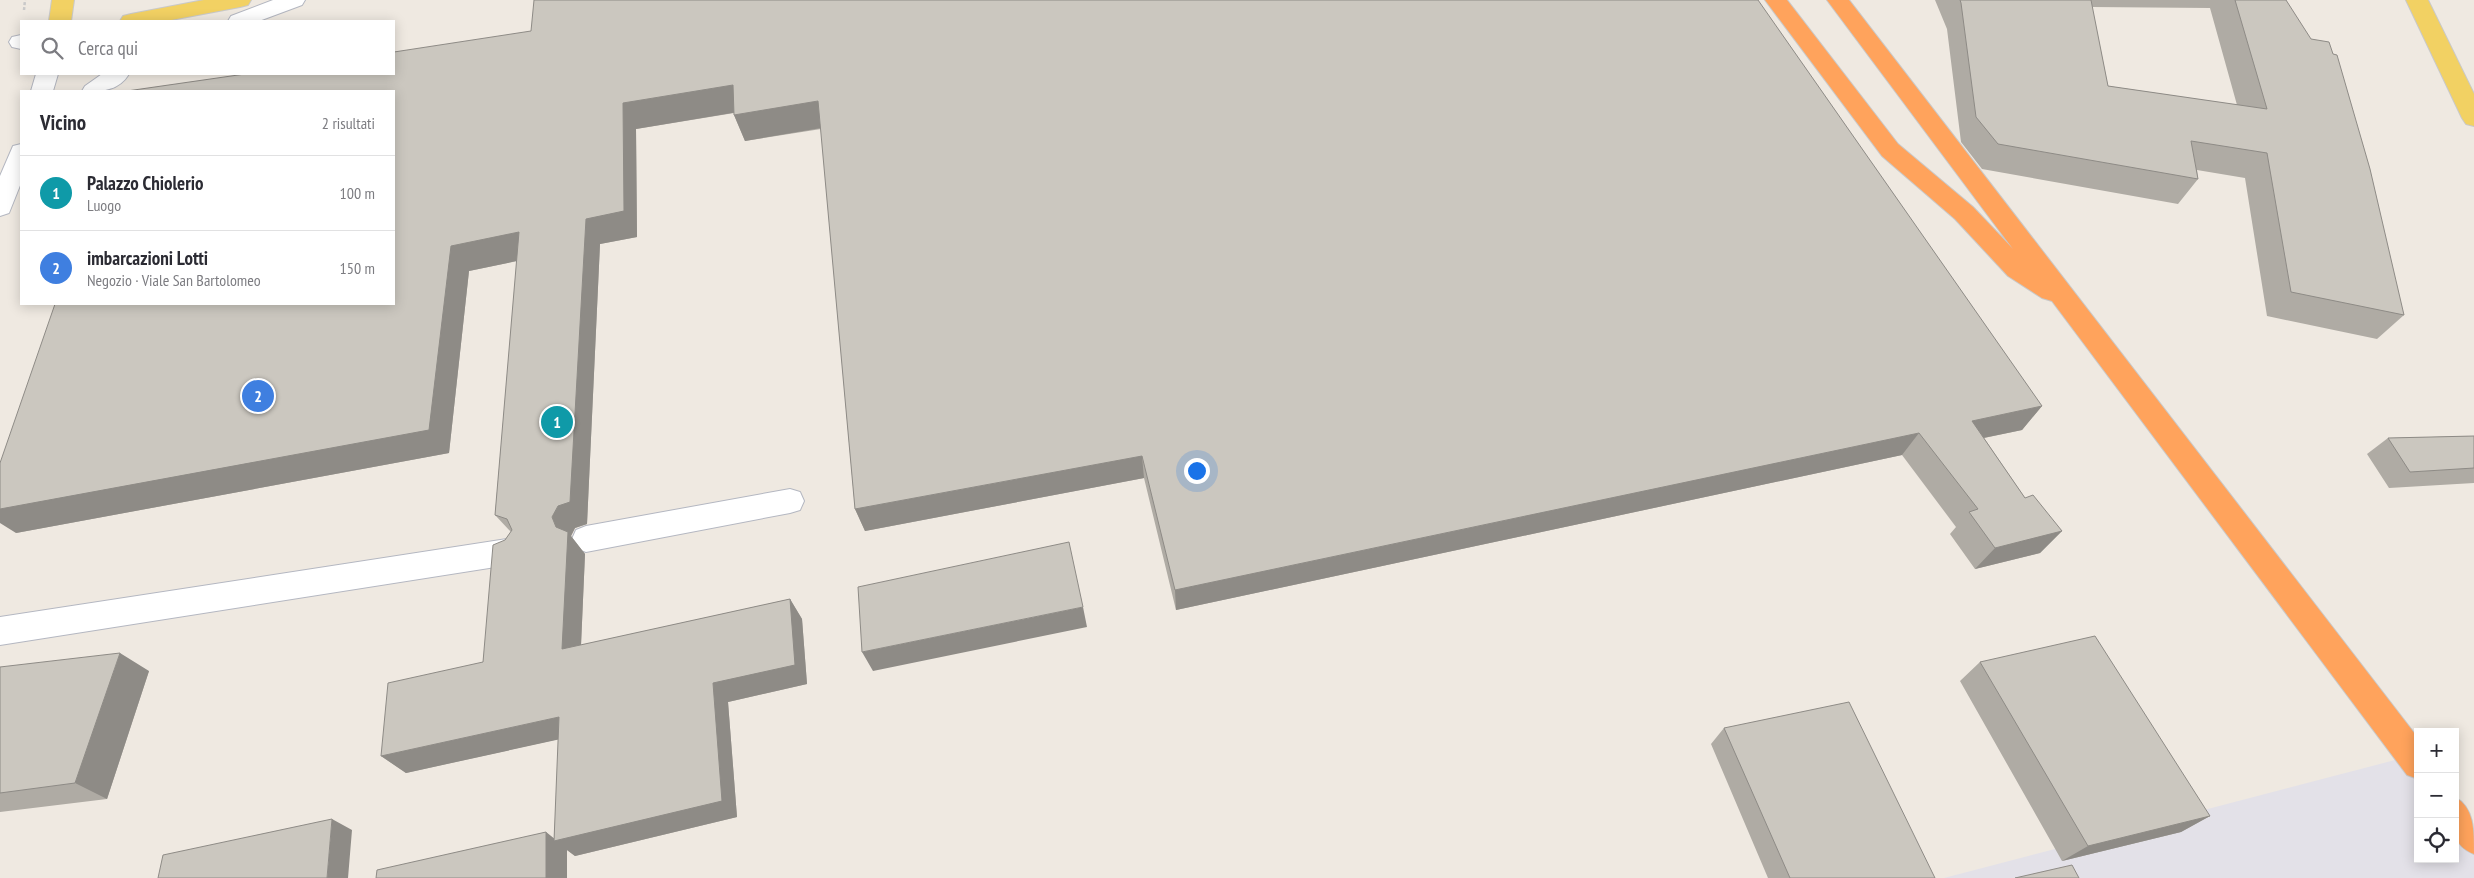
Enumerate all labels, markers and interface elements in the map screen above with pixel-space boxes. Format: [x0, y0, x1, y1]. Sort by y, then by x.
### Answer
search box [20, 20, 395, 75]
icon: search [38, 34, 66, 62]
text: Cerca qui [78, 36, 138, 60]
text: Vicino [40, 109, 86, 136]
text: 2 risultati [322, 113, 375, 133]
text: Palazzo Chiolerio [87, 171, 203, 195]
text: 1 [52, 183, 60, 203]
text: 100 m [340, 183, 375, 203]
text: Luogo [87, 195, 121, 215]
text: imbarcazioni Lotti [87, 246, 208, 270]
text: 2 [52, 258, 60, 278]
text: 150 m [340, 258, 375, 278]
text: Negozio · Viale San Bartolomeo [87, 270, 261, 290]
pin: 2 [242, 377, 274, 415]
pin: 1 [541, 403, 573, 441]
your location [1184, 458, 1210, 484]
map controls [2414, 728, 2459, 863]
button: + [2414, 728, 2459, 773]
button: − [2414, 773, 2459, 818]
button: locate [2414, 818, 2459, 863]

